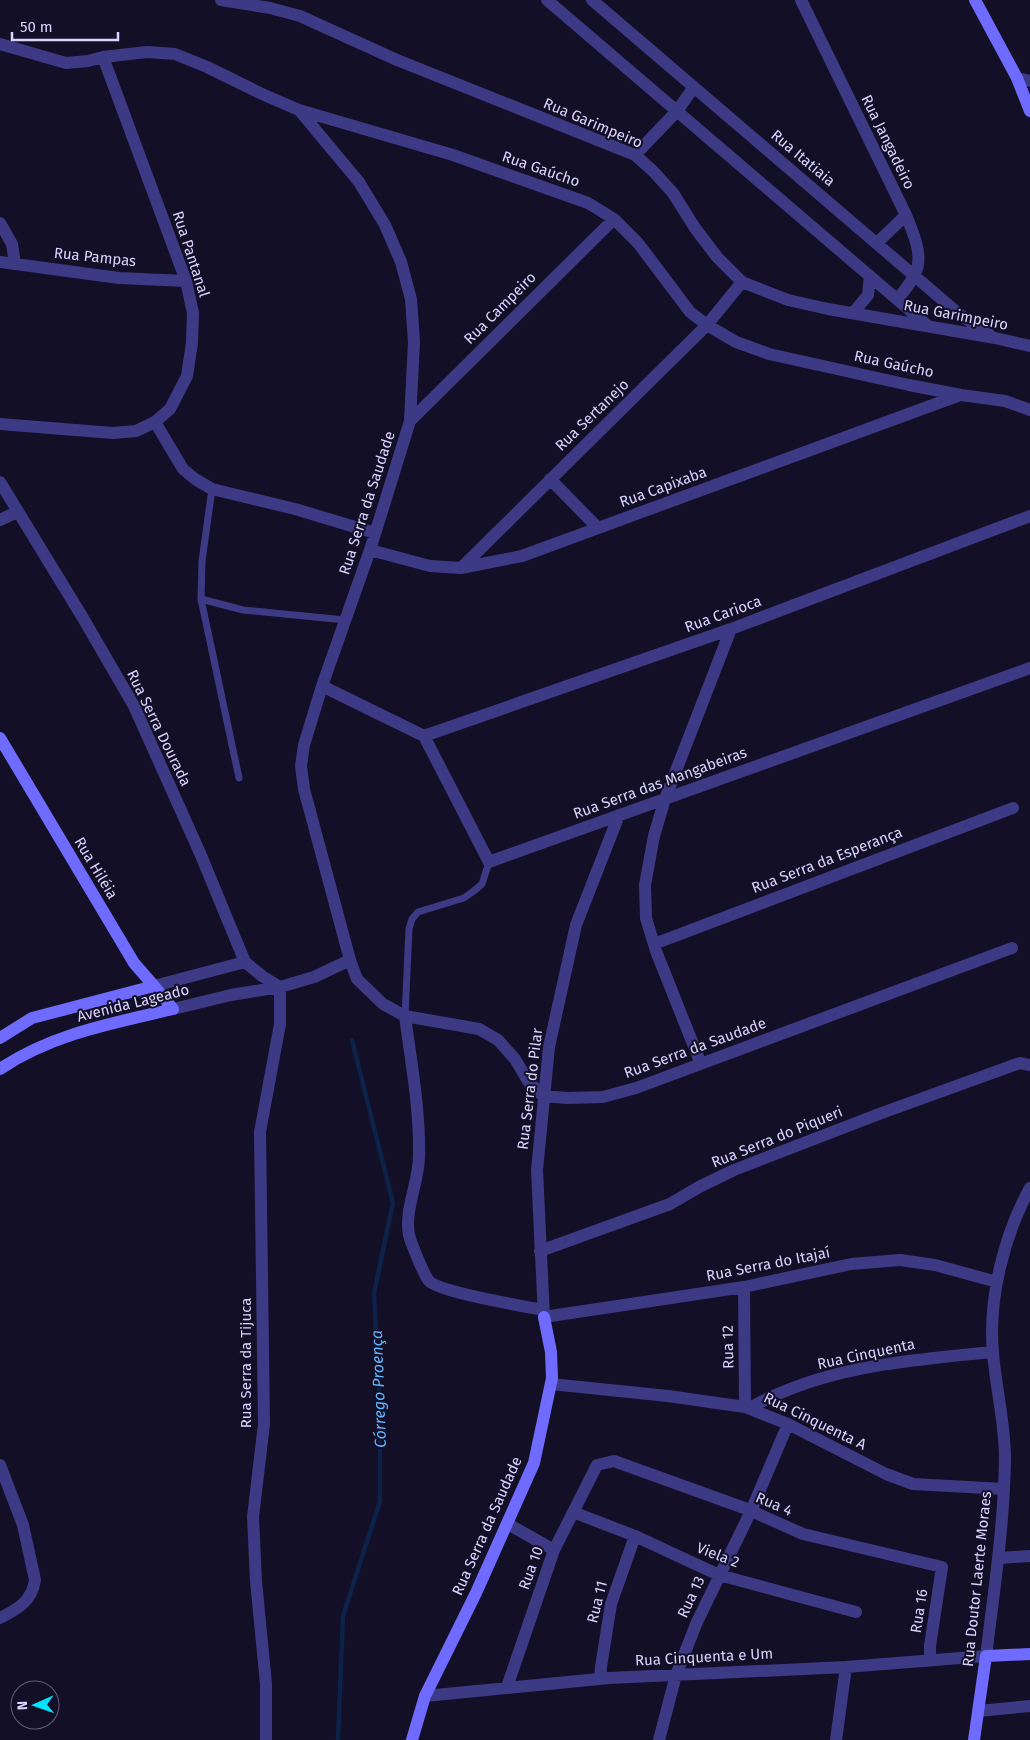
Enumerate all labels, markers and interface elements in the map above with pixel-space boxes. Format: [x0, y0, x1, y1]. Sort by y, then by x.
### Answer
scale bar [12, 10, 119, 42]
text: 50 m [20, 18, 53, 36]
street label: Rua Jangadeiro [857, 92, 919, 192]
street label: Rua Garimpeiro [541, 94, 645, 152]
street label: Rua Itatiaia [767, 126, 839, 190]
street label: Rua Gaúcho [500, 147, 582, 191]
street label: Rua Pantanal [169, 209, 214, 300]
street label: Rua Pampas [53, 244, 137, 270]
street label: Rua Campeiro [460, 268, 540, 348]
street label: Rua Garimpeiro [902, 296, 1010, 334]
street label: Rua Gaúcho [853, 347, 935, 381]
street label: Rua Sertanejo [551, 375, 633, 455]
street label: Rua Serra da Saudade [335, 429, 399, 577]
street label: Rua Capixaba [617, 463, 709, 511]
street label: Rua Carioca [682, 592, 764, 636]
street label: Rua Serra Dourada [123, 667, 195, 789]
street label: Rua Serra das Mangabeiras [571, 743, 749, 823]
street label: Rua Serra da Esperança [749, 823, 905, 897]
street label: Rua Hiléia [70, 834, 122, 902]
street label: Avenida Lageado [75, 980, 191, 1026]
street label: Rua Serra da Saudade [621, 1014, 769, 1082]
street label: Rua Serra do Pilar [514, 1027, 546, 1151]
street label: Rua Serra do Piqueri [709, 1102, 845, 1172]
street label: Rua Serra do Itajaí [705, 1243, 831, 1285]
street label: Rua Serra da Tijuca [237, 1298, 255, 1428]
street label: Rua 12 [719, 1325, 737, 1369]
water label: Córrego Proença [367, 1330, 391, 1448]
street label: Rua Cinquenta [815, 1335, 917, 1373]
street label: Rua Cinquenta A [761, 1388, 870, 1454]
street label: Rua Serra da Saudade [448, 1454, 526, 1598]
street label: Rua 4 [753, 1488, 795, 1520]
street label: Rua Doutor Laerte Moraes [959, 1490, 995, 1668]
street label: Viela 2 [694, 1539, 742, 1571]
street label: Rua 10 [515, 1544, 547, 1592]
street label: Rua 13 [674, 1573, 708, 1621]
street label: Rua 11 [583, 1579, 611, 1625]
street label: Rua 16 [907, 1588, 931, 1634]
street label: Rua Cinquenta e Um [634, 1644, 774, 1670]
north arrow [10, 1680, 60, 1730]
text: N [14, 1700, 31, 1710]

